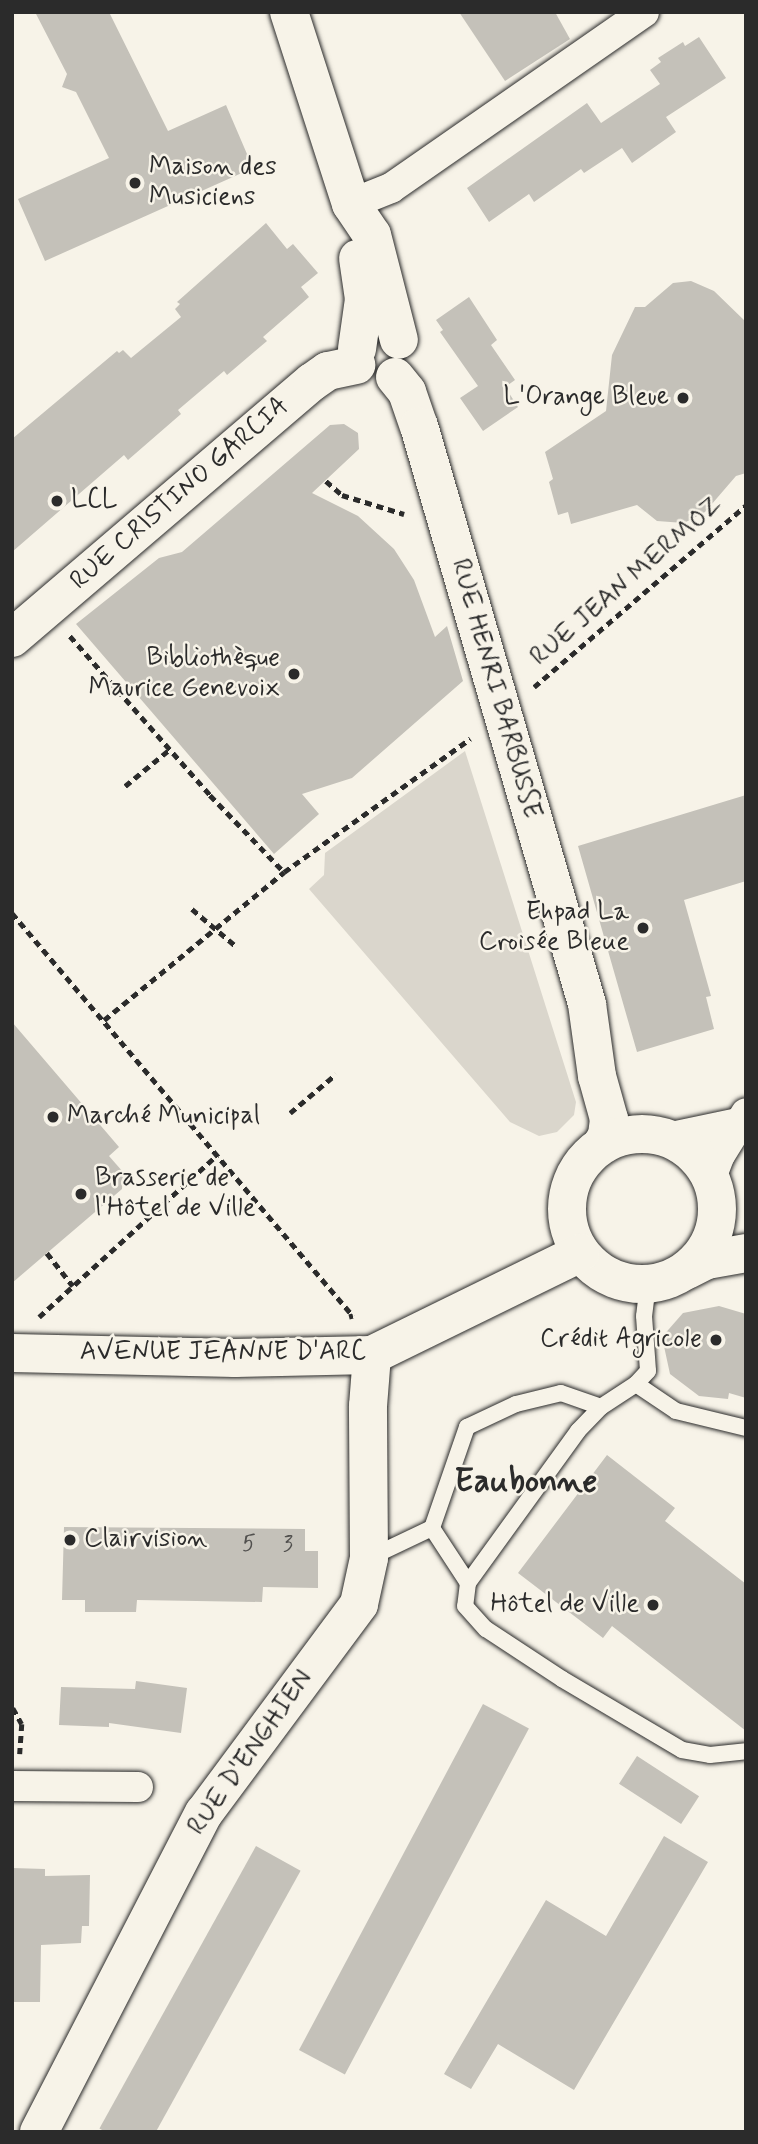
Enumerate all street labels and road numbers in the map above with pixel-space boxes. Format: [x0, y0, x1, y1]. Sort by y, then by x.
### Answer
street label: RUE CRISTINO GARCIA [61, 388, 299, 600]
street label: RUE JEAN MERMOZ [526, 492, 728, 672]
street label: RUE HENRI BARBUSSE [443, 554, 547, 824]
street label: AVENUE JEANNE D'ARC [82, 1337, 364, 1369]
street label: RUE D'ENGHIEN [182, 1664, 320, 1842]

